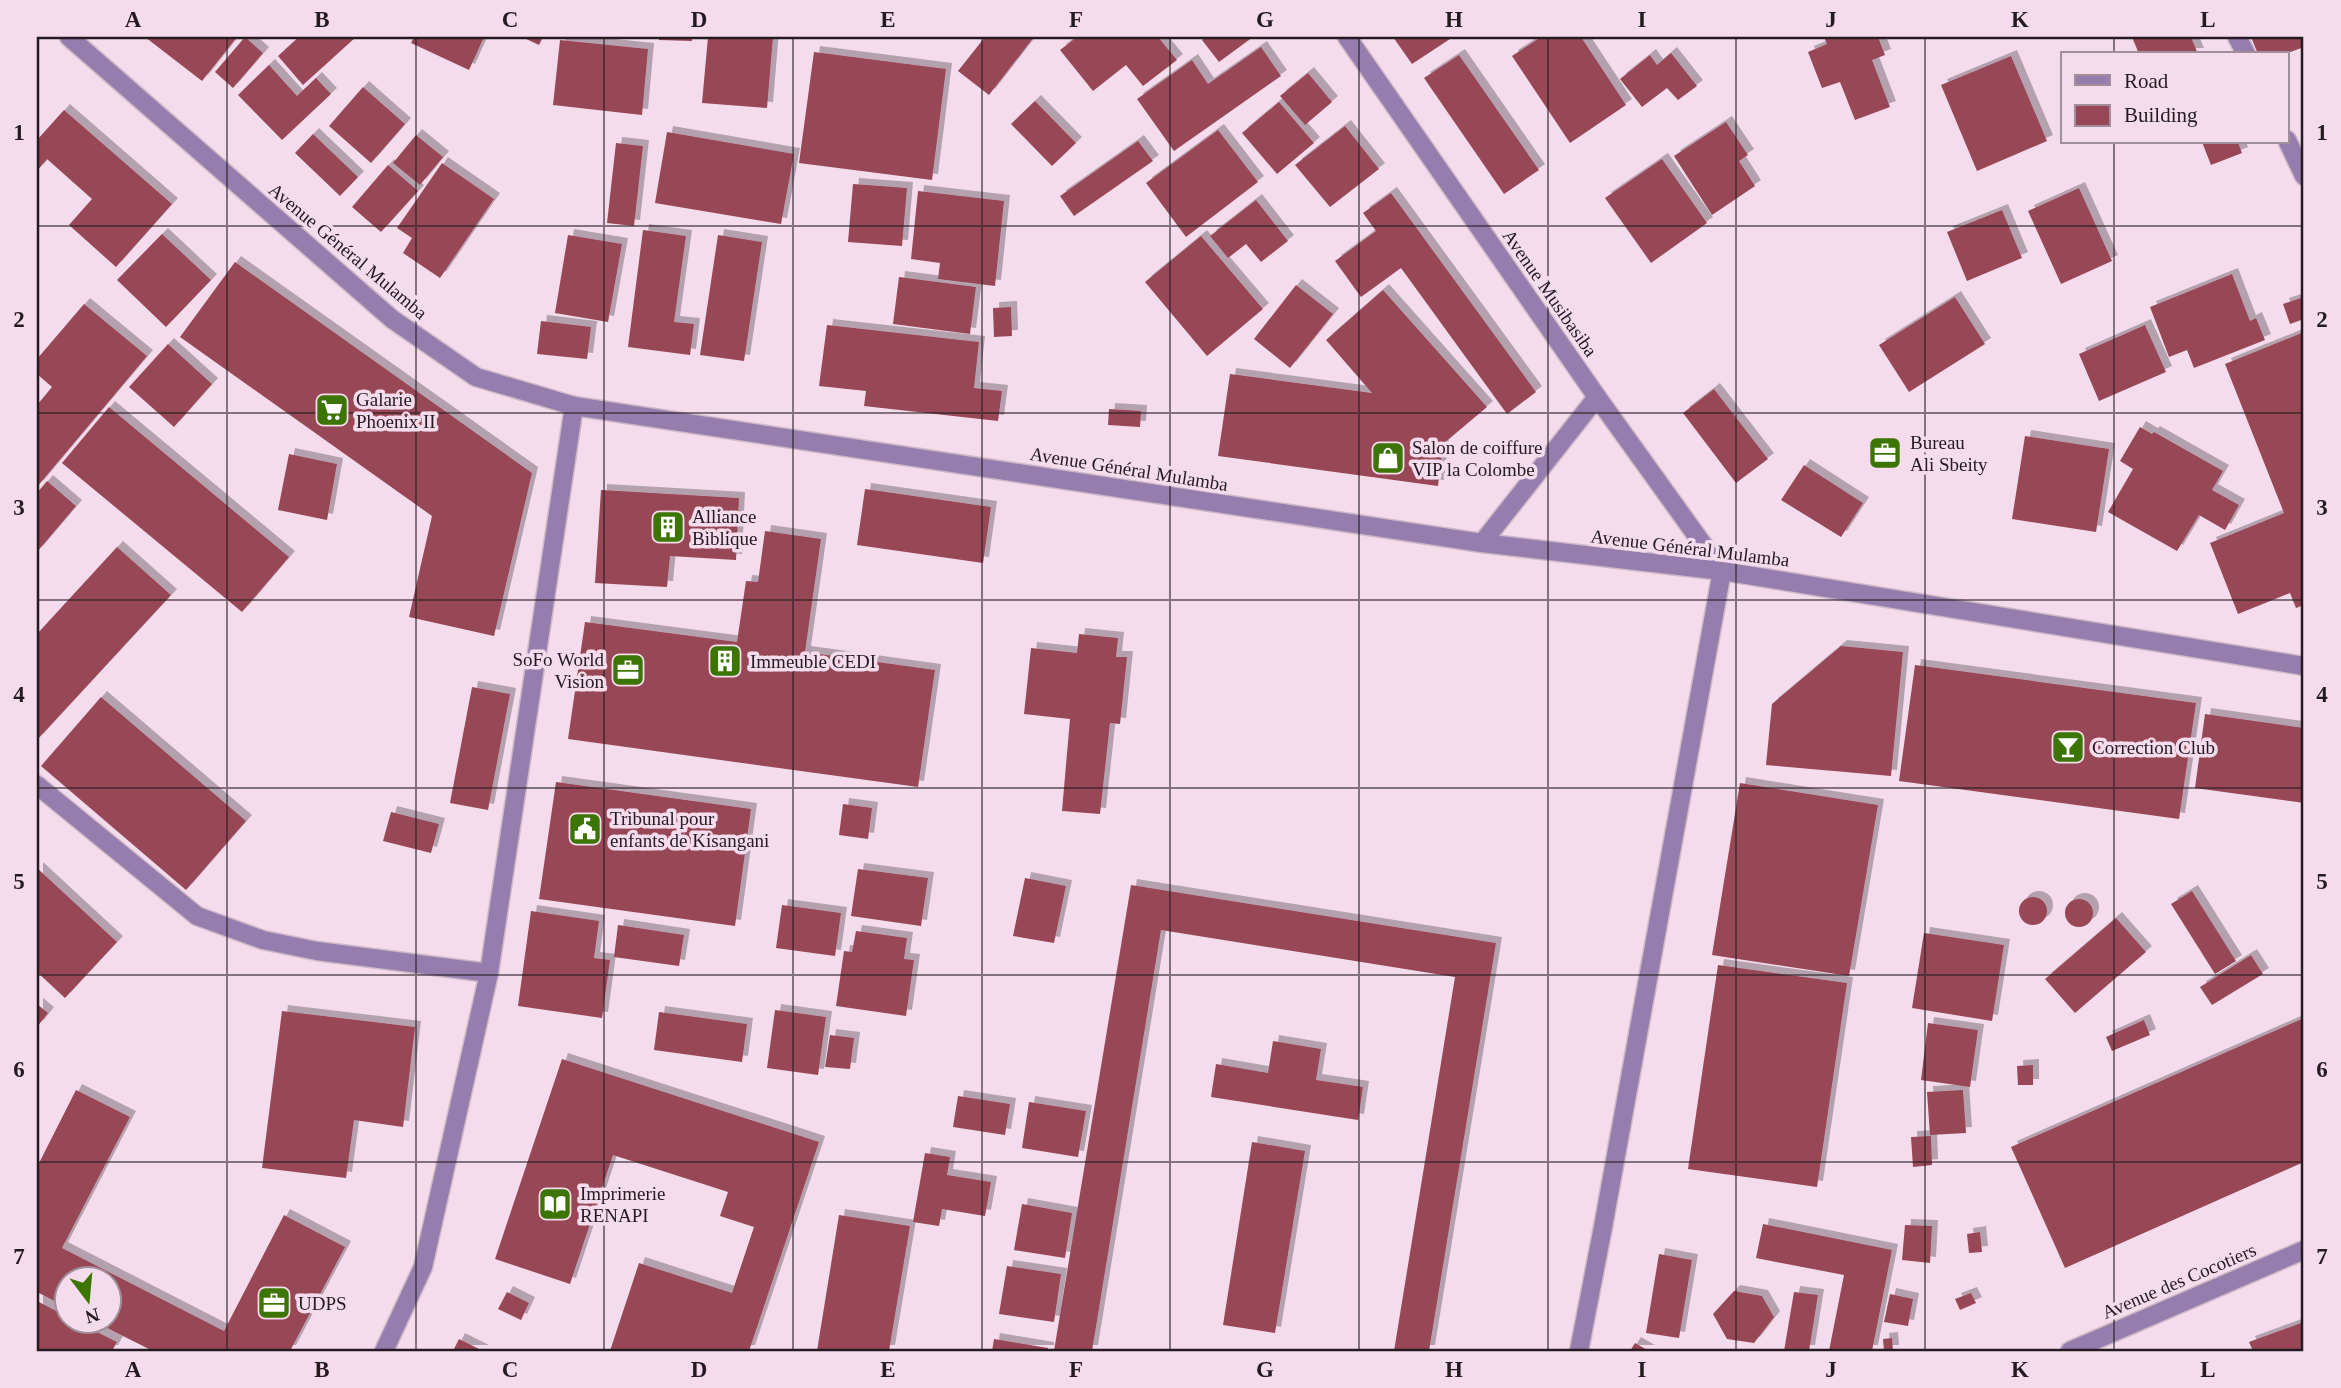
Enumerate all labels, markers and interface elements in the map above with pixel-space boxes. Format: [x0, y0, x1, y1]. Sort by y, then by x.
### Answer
text: A [125, 7, 142, 32]
text: B [314, 7, 330, 32]
text: C [502, 7, 518, 32]
text: D [691, 7, 707, 32]
text: E [880, 7, 896, 32]
text: F [1069, 7, 1083, 32]
text: G [1256, 7, 1274, 32]
text: H [1445, 7, 1463, 32]
text: I [1638, 7, 1647, 32]
text: J [1825, 7, 1837, 32]
text: K [2011, 7, 2029, 32]
text: L [2200, 7, 2216, 32]
legend [2061, 52, 2288, 144]
text: Road [2124, 69, 2169, 93]
text: Building [2124, 103, 2198, 127]
text: 1 [13, 120, 25, 145]
text: 1 [2316, 120, 2328, 145]
street label: Avenue Général Mulamba [265, 179, 432, 324]
street label: Avenue Musibasiba [1498, 226, 1602, 361]
text: 2 [13, 307, 25, 332]
text: 2 [2316, 307, 2328, 332]
place label: Galarie Phoenix II [356, 389, 436, 432]
supermarket icon: Galarie Phoenix II [313, 391, 351, 429]
place label: Bureau Ali Sbeity [1910, 432, 1988, 475]
office icon: Bureau Ali Sbeity [1866, 434, 1904, 472]
place label: Salon de coiffure VIP la Colombe [1412, 437, 1543, 480]
shop icon: Salon de coiffure VIP la Colombe [1369, 439, 1407, 477]
street label: Avenue Général Mulamba [1029, 443, 1230, 495]
text: 3 [13, 495, 25, 520]
text: 3 [2316, 495, 2328, 520]
place label: Alliance Biblique [692, 506, 757, 549]
building icon: Alliance Biblique [649, 508, 687, 546]
street label: Avenue Général Mulamba [1589, 525, 1791, 571]
building icon: Immeuble CEDI [706, 642, 744, 680]
place label: SoFo World Vision [512, 649, 604, 692]
office icon: SoFo World Vision [609, 651, 647, 689]
place label: Immeuble CEDI [750, 651, 876, 672]
text: 4 [13, 682, 25, 707]
text: 4 [2316, 682, 2328, 707]
bar icon: Correction Club [2049, 728, 2087, 766]
place label: Correction Club [2092, 737, 2215, 758]
place label: Tribunal pour enfants de Kisangani [610, 808, 769, 851]
public building icon: Tribunal pour enfants de Kisangani [566, 810, 604, 848]
text: 5 [13, 869, 25, 894]
text: 5 [2316, 869, 2328, 894]
text: 6 [13, 1057, 25, 1082]
text: 6 [2316, 1057, 2328, 1082]
place label: Imprimerie RENAPI [580, 1183, 665, 1226]
library icon: Imprimerie RENAPI [536, 1185, 574, 1223]
street label: Avenue des Cocotiers [2099, 1239, 2259, 1323]
text: 7 [13, 1244, 25, 1269]
text: 7 [2316, 1244, 2328, 1269]
north arrow [52, 1266, 122, 1336]
office icon: UDPS [255, 1284, 293, 1322]
place label: UDPS [298, 1293, 347, 1314]
text: N [83, 1304, 102, 1328]
text: A [125, 1357, 142, 1382]
text: B [314, 1357, 330, 1382]
text: C [502, 1357, 518, 1382]
text: D [691, 1357, 707, 1382]
text: E [880, 1357, 896, 1382]
text: F [1069, 1357, 1083, 1382]
text: G [1256, 1357, 1274, 1382]
text: H [1445, 1357, 1463, 1382]
text: I [1638, 1357, 1647, 1382]
text: J [1825, 1357, 1837, 1382]
text: K [2011, 1357, 2029, 1382]
text: L [2200, 1357, 2216, 1382]

